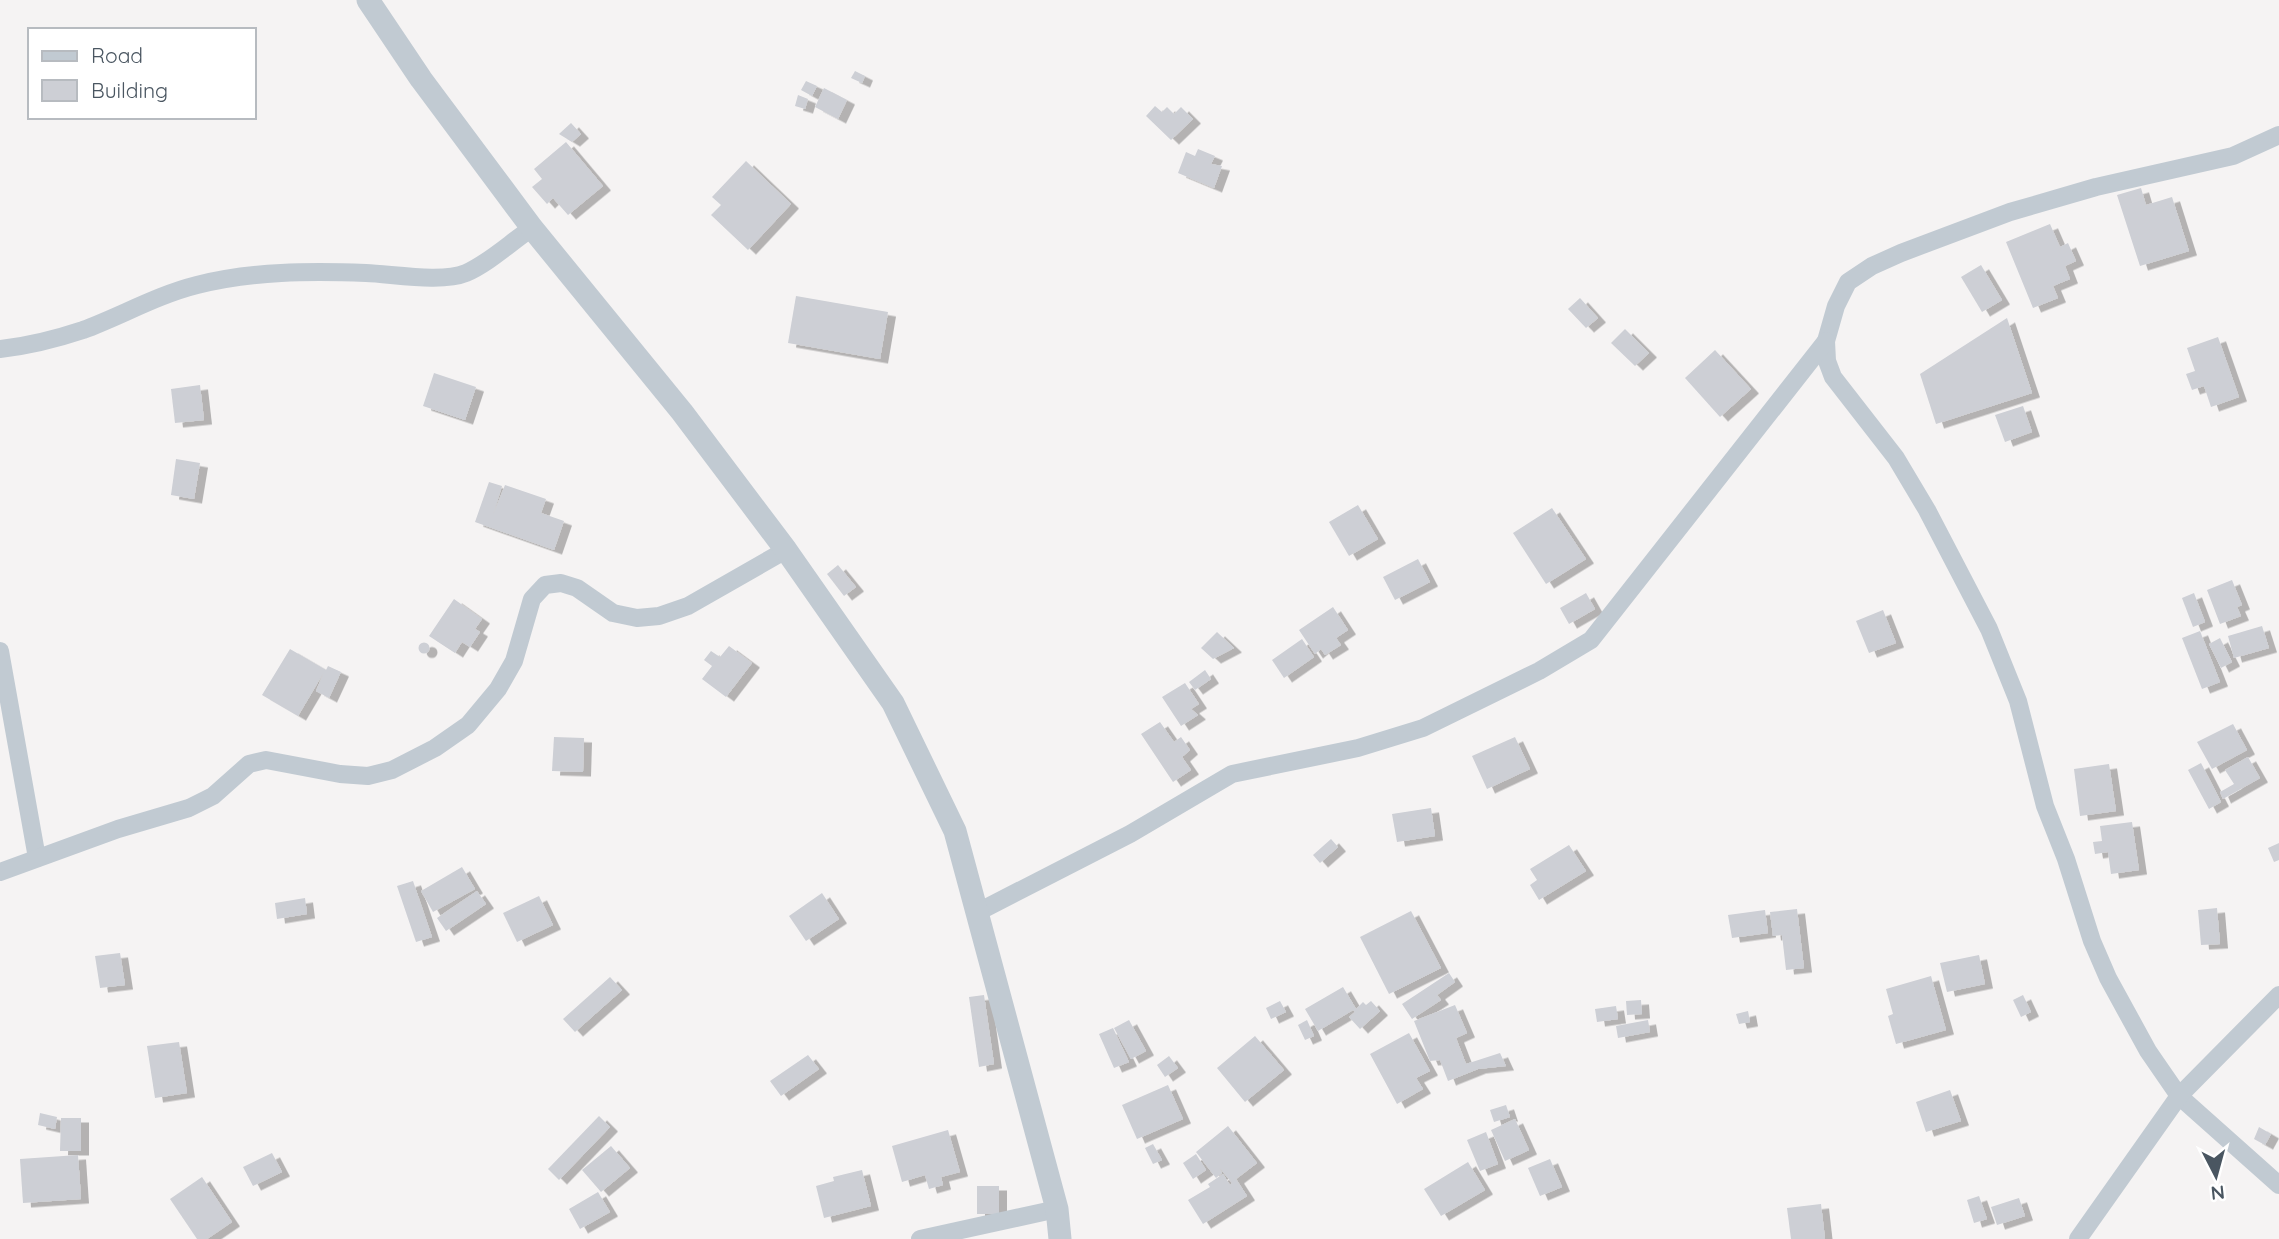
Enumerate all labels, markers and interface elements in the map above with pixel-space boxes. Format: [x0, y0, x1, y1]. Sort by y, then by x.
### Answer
legend [28, 28, 256, 119]
text: Road [91, 42, 143, 68]
text: Building [91, 77, 168, 103]
north arrow [2181, 1141, 2251, 1211]
text: N [2210, 1180, 2226, 1206]

